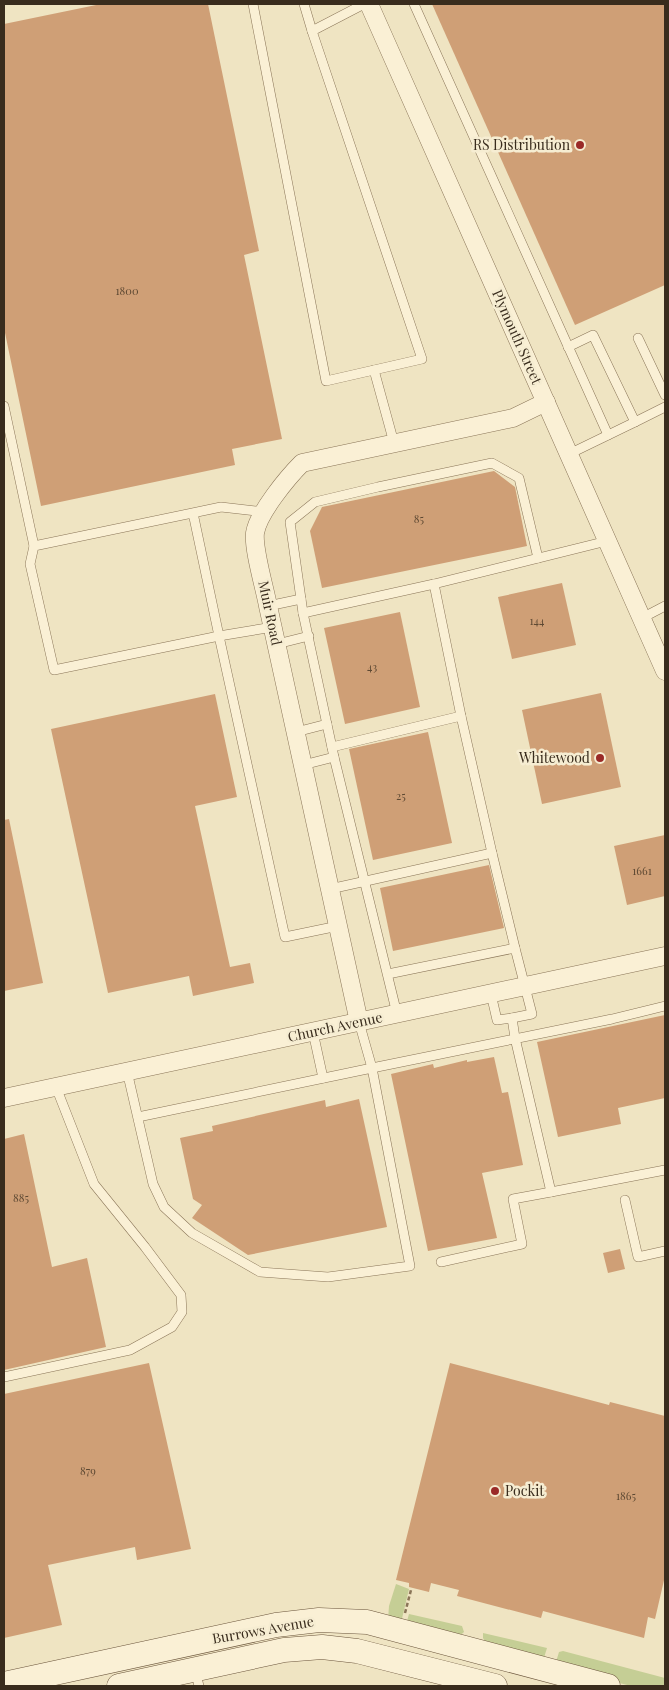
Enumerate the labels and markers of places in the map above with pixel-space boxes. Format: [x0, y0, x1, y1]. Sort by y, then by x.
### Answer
place label: RS Distribution [473, 135, 571, 154]
marker: RS Distribution [574, 139, 586, 151]
place label: Whitewood [518, 748, 590, 767]
marker: Whitewood [594, 752, 606, 764]
place label: Pockit [505, 1481, 545, 1500]
marker: Pockit [489, 1485, 501, 1497]

